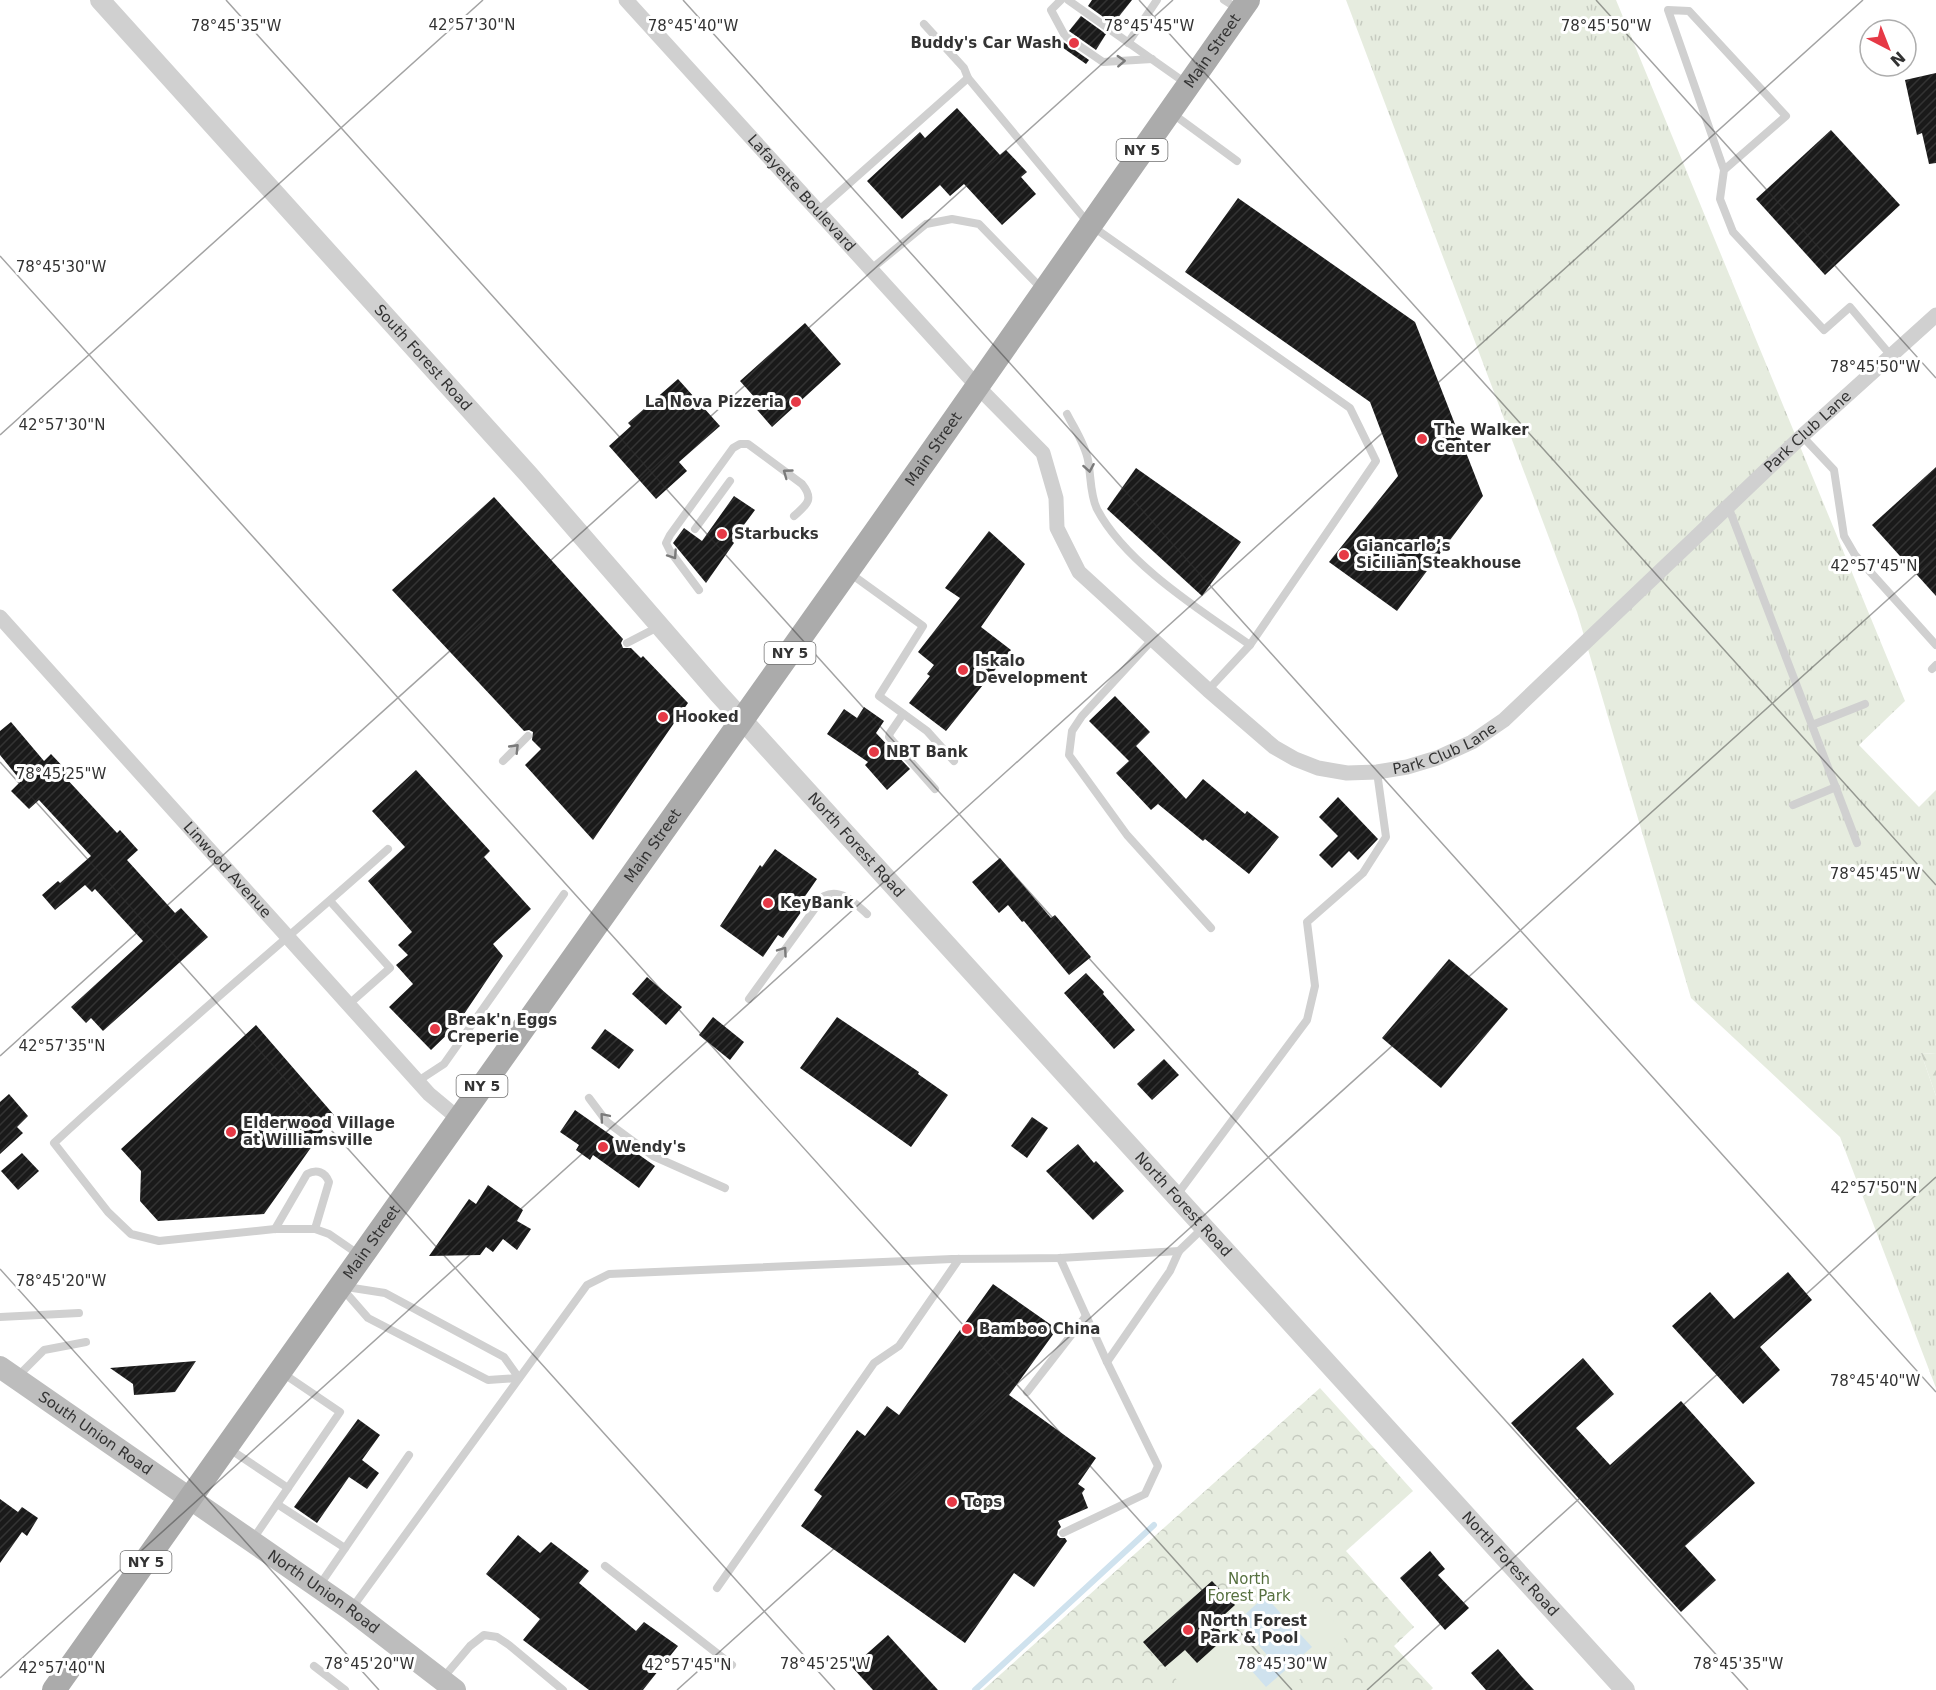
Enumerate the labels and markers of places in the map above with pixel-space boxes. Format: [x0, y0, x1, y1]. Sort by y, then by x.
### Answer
place label: Buddy's Car Wash [910, 34, 1062, 52]
marker: Buddy's Car Wash [1067, 36, 1081, 50]
place label: La Nova Pizzeria [645, 393, 784, 411]
marker: La Nova Pizzeria [789, 395, 803, 409]
place label: The Walker Center [1434, 421, 1529, 456]
marker: The Walker Center [1415, 432, 1429, 446]
place label: Starbucks [734, 525, 819, 543]
marker: Starbucks [715, 527, 729, 541]
place label: Giancarlo’s Sicilian Steakhouse [1356, 537, 1521, 572]
marker: Giancarlo’s Sicilian Steakhouse [1337, 548, 1351, 562]
place label: Iskalo Development [975, 652, 1087, 687]
marker: Iskalo Development [956, 663, 970, 677]
place label: Hooked [675, 708, 739, 726]
marker: Hooked [656, 710, 670, 724]
place label: NBT Bank [886, 743, 969, 761]
marker: NBT Bank [867, 745, 881, 759]
place label: KeyBank [780, 894, 855, 912]
marker: KeyBank [761, 896, 775, 910]
place label: Break'n Eggs Creperie [447, 1011, 557, 1046]
marker: Break'n Eggs Creperie [428, 1022, 442, 1036]
place label: Elderwood Village at Williamsville [243, 1114, 395, 1149]
marker: Elderwood Village at Williamsville [224, 1125, 238, 1139]
place label: Wendy's [615, 1138, 686, 1156]
marker: Wendy's [596, 1140, 610, 1154]
place label: Bamboo China [979, 1320, 1100, 1338]
marker: Bamboo China [960, 1322, 974, 1336]
place label: Tops [964, 1493, 1002, 1511]
marker: Tops [945, 1495, 959, 1509]
place label: North Forest Park & Pool [1200, 1612, 1307, 1647]
marker: North Forest Park & Pool [1181, 1623, 1195, 1637]

